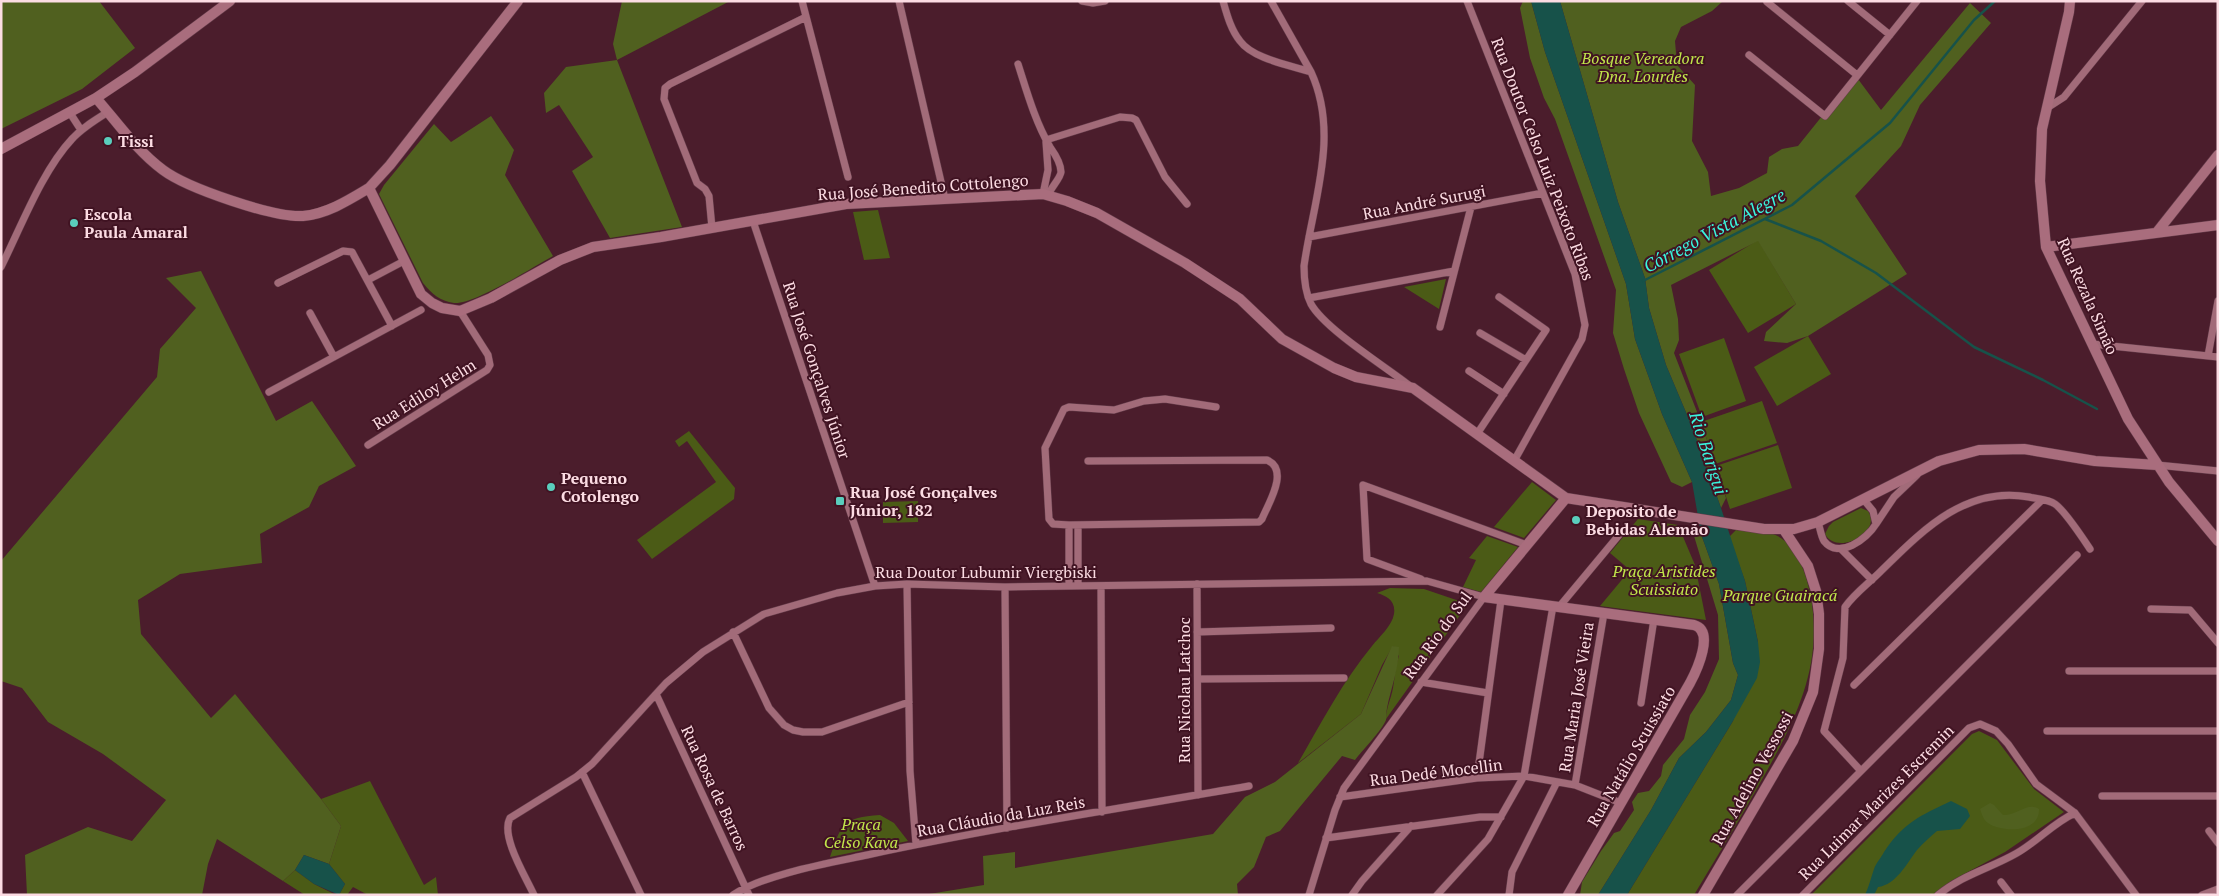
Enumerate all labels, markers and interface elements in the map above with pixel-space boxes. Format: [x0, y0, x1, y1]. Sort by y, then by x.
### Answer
street label: Rua Doutor Celso Luiz Peixoto Ribas [1486, 34, 1600, 284]
park label: Bosque Vereadora Dna. Lourdes [1581, 47, 1704, 87]
place label: Tissi [118, 130, 154, 152]
marker: Tissi [102, 135, 114, 147]
street label: Rua José Benedito Cottolengo [817, 169, 1029, 205]
street label: Rua André Surugi [1361, 179, 1488, 225]
water label: Córrego Vista Alegre [1639, 182, 1789, 278]
place label: Escola Paula Amaral [84, 203, 188, 243]
marker: Escola Paula Amaral [68, 217, 80, 229]
street label: Rua Rezala Simão [2052, 234, 2124, 358]
street label: Rua José Gonçalves Júnior [778, 279, 856, 462]
street label: Rua Ediloy Helm [368, 353, 480, 435]
water label: Rio Barigui [1684, 408, 1734, 498]
place label: Pequeno Cotolengo [561, 467, 640, 507]
marker: Pequeno Cotolengo [545, 481, 557, 493]
place label: Rua José Gonçalves Júnior, 182 [850, 481, 997, 521]
marker: Rua José Gonçalves Júnior, 182 [834, 495, 846, 507]
place label: Deposito de Bebidas Alemão [1586, 500, 1709, 540]
marker: Deposito de Bebidas Alemão [1570, 514, 1582, 526]
park label: Praça Aristides Scuissiato [1611, 560, 1716, 600]
street label: Rua Doutor Lubumir Viergbiski [875, 561, 1097, 583]
park label: Parque Guairacá [1722, 584, 1838, 606]
street label: Rua Rio do Sul [1398, 587, 1476, 683]
street label: Rua Nicolau Latchoc [1173, 617, 1195, 763]
street label: Rua Maria José Vieira [1553, 620, 1599, 774]
street label: Rua Natálio Scuissiato [1582, 681, 1680, 830]
street label: Rua Adelino Vessossi [1706, 707, 1798, 849]
street label: Rua Luimar Marizes Escremin [1793, 719, 1959, 885]
street label: Rua Rosa de Barros [676, 722, 754, 854]
street label: Rua Dedé Mocellin [1368, 753, 1504, 791]
street label: Rua Cláudio da Luz Reis [915, 790, 1087, 842]
park label: Praça Celso Kava [824, 813, 898, 853]

